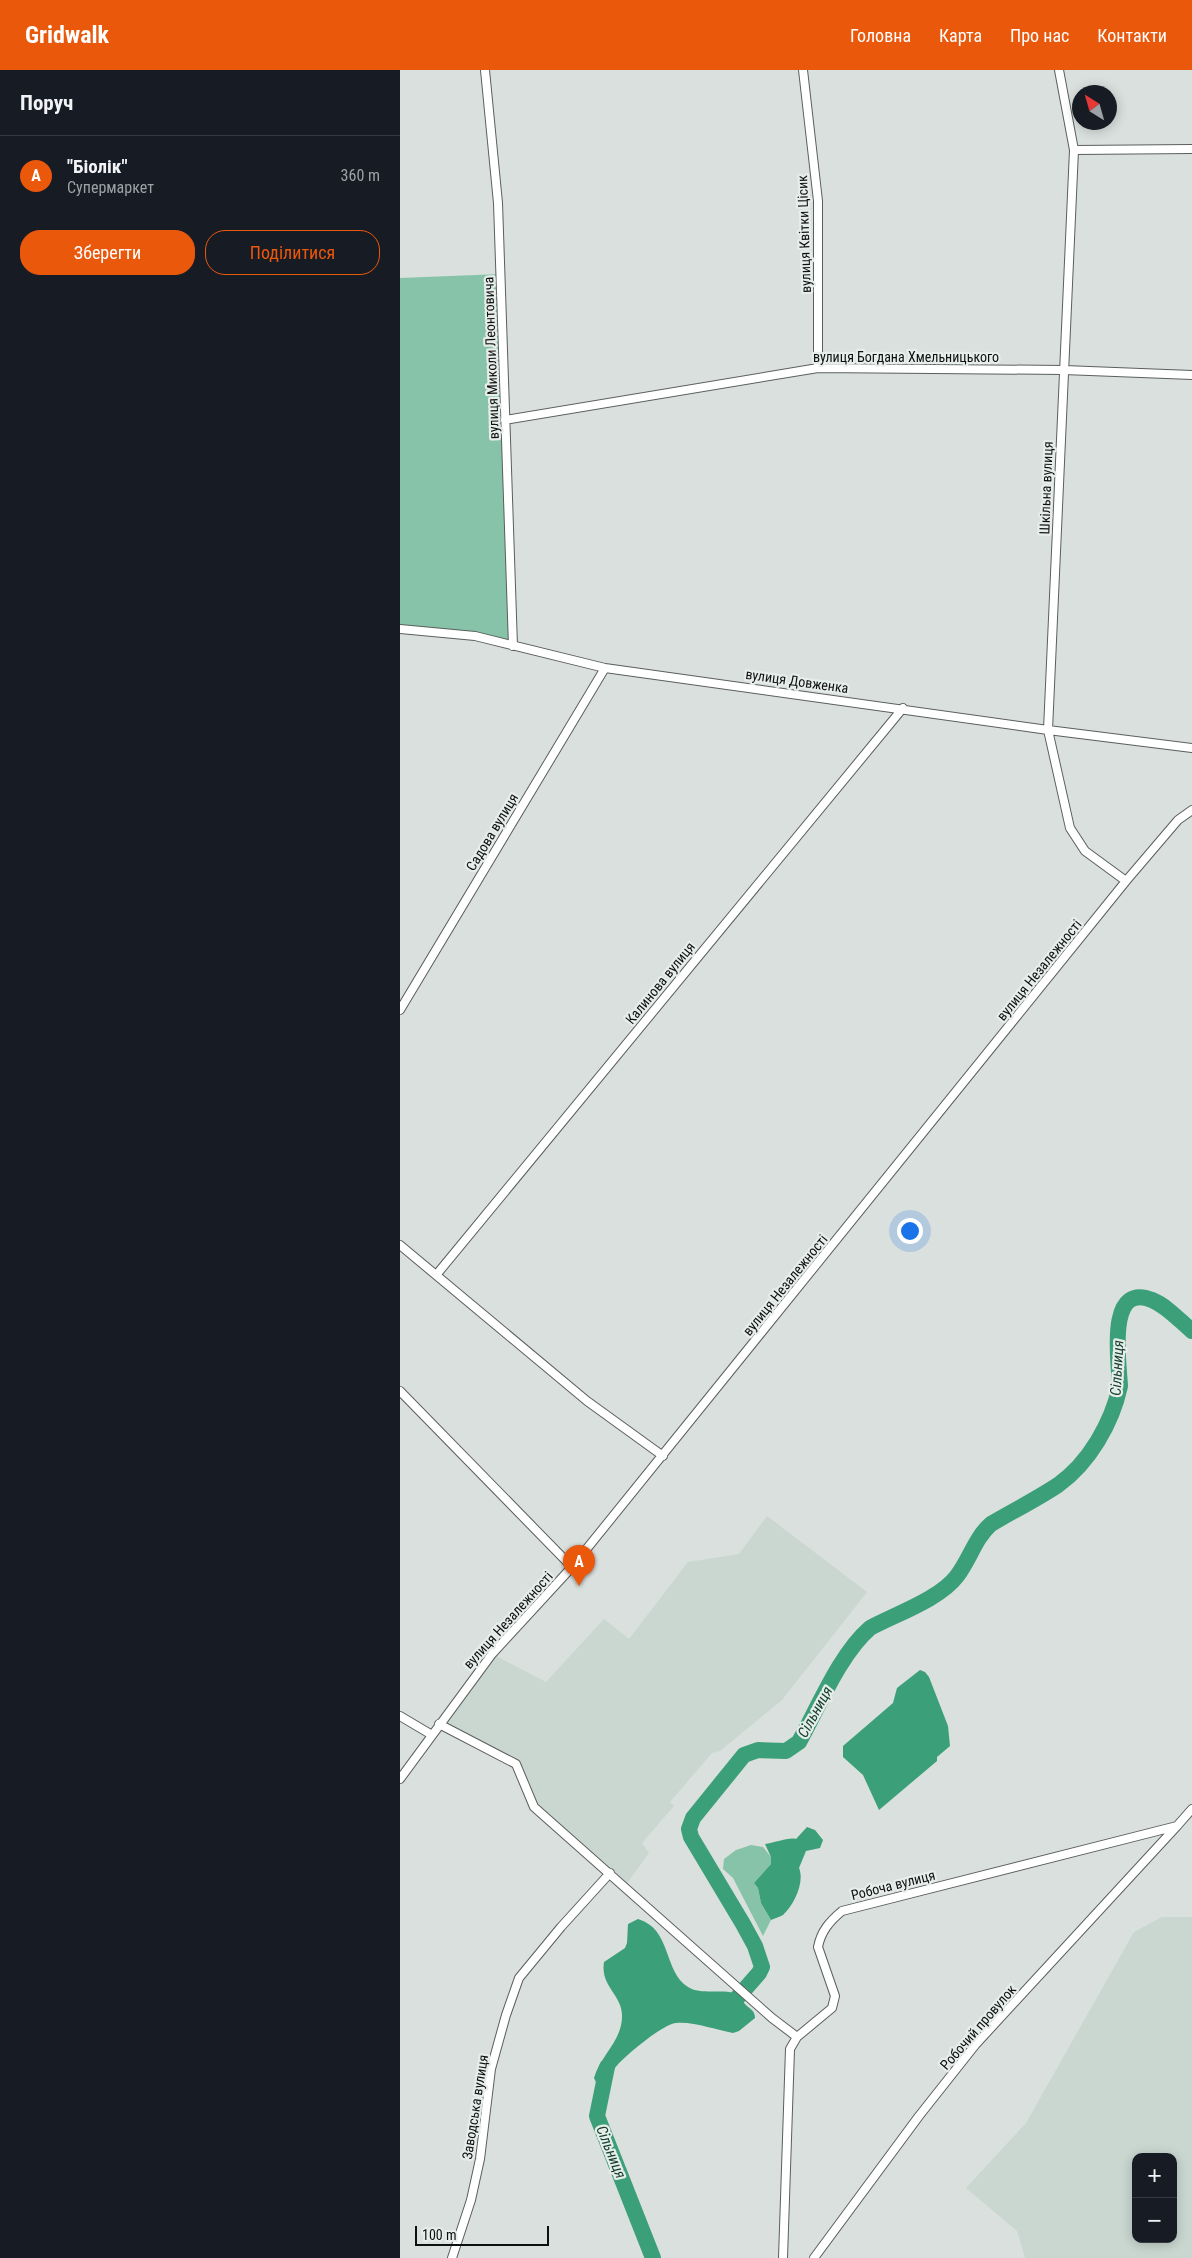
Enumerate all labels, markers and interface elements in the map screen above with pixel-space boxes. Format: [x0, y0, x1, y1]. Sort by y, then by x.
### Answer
text: Gridwalk [25, 21, 109, 49]
text: Головна [850, 25, 911, 46]
text: Карта [939, 25, 982, 46]
text: Про нас [1010, 25, 1069, 46]
text: Контакти [1097, 25, 1167, 46]
north arrow [1072, 85, 1117, 130]
text: Поруч [20, 91, 73, 115]
text: "Біолік" [67, 155, 128, 178]
text: A [31, 166, 41, 185]
text: 360 m [341, 166, 380, 185]
street label: вулиця Квітки Цісик [794, 175, 814, 293]
text: Супермаркет [67, 178, 154, 197]
button: Зберегти [20, 230, 195, 275]
button: Поділитися [205, 230, 380, 275]
street label: вулиця Миколи Леонтовича [480, 277, 502, 439]
street label: вулиця Богдана Хмельницького [813, 349, 999, 365]
street label: Шкільна вулиця [1036, 441, 1056, 535]
street label: вулиця Довженка [745, 666, 849, 696]
street label: Садова вулиця [463, 791, 521, 873]
street label: вулиця Незалежності [993, 916, 1085, 1024]
street label: Калинова вулиця [622, 939, 698, 1027]
your location [897, 1218, 923, 1244]
street label: вулиця Незалежності [739, 1231, 831, 1339]
water label: Сільниця [1107, 1340, 1127, 1396]
pin: A [563, 1545, 595, 1586]
street label: вулиця Незалежності [460, 1568, 556, 1672]
water label: Сільниця [794, 1683, 836, 1741]
street label: Робоча вулиця [849, 1867, 937, 1903]
street label: Робочий провулок [937, 1981, 1019, 2073]
street label: Заводська вулиця [459, 2053, 491, 2161]
water label: Сільниця [592, 2123, 630, 2181]
map controls [1132, 2153, 1177, 2243]
button: + [1132, 2153, 1177, 2198]
button: − [1132, 2198, 1177, 2243]
scale bar [415, 2223, 549, 2246]
text: 100 m [422, 2227, 457, 2243]

